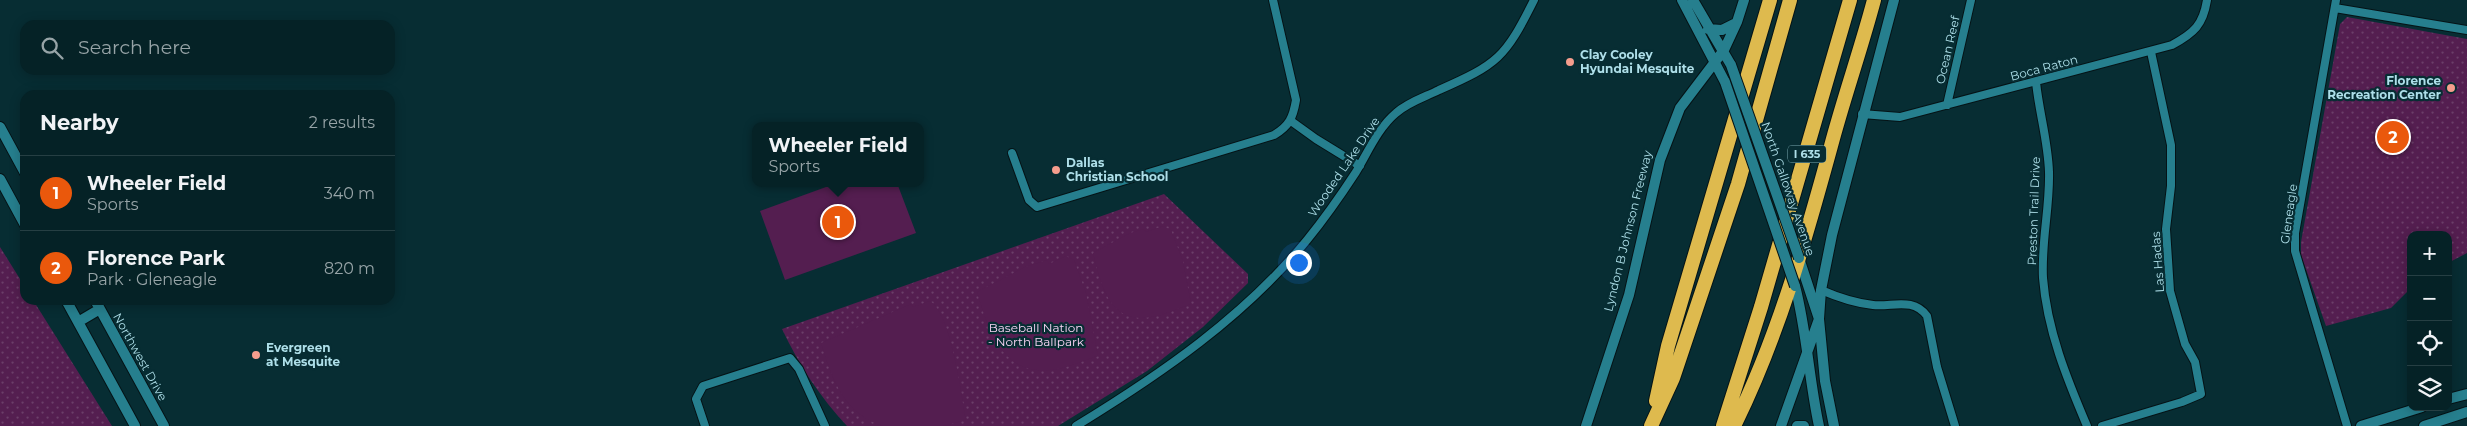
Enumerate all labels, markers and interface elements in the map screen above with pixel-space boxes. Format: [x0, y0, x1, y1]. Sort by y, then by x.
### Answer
street label: Ocean Reef [1932, 14, 1963, 85]
search box [20, 20, 395, 75]
icon: search [38, 34, 66, 62]
text: Search here [78, 36, 191, 59]
place label: Clay Cooley Hyundai Mesquite [1580, 47, 1695, 76]
street label: Boca Raton [2008, 51, 2079, 84]
marker: Clay Cooley Hyundai Mesquite [1564, 56, 1576, 68]
place label: Florence Recreation Center [2327, 73, 2441, 102]
marker: Florence Recreation Center [2445, 82, 2457, 94]
text: Nearby [40, 110, 119, 135]
text: 2 results [309, 113, 375, 132]
street label: Wooded Lake Drive [1305, 114, 1383, 220]
pin: 2 [2377, 118, 2409, 156]
street label: North Galloway Avenue [1758, 120, 1818, 258]
popup [752, 122, 924, 187]
text: Wheeler Field [768, 134, 908, 157]
road number: I 635 [1788, 146, 1826, 162]
street label: Lyndon B Johnson Freeway [1600, 148, 1655, 313]
place label: Dallas Christian School [1066, 155, 1168, 184]
street label: Preston Trail Drive [2024, 156, 2043, 266]
text: Sports [768, 157, 820, 176]
marker: Dallas Christian School [1050, 164, 1062, 176]
text: Wheeler Field [87, 172, 226, 195]
street label: Gleneagle [2277, 183, 2300, 245]
text: 1 [53, 184, 59, 203]
text: 340 m [324, 184, 375, 203]
text: Sports [87, 195, 139, 214]
pin: 1 [822, 203, 854, 241]
street label: Las Hadas [2148, 231, 2167, 293]
map controls [2407, 231, 2452, 411]
button: + [2407, 231, 2452, 276]
text: Florence Park [87, 247, 225, 270]
your location [1286, 250, 1312, 276]
text: 2 [51, 259, 61, 278]
text: 820 m [324, 259, 375, 278]
text: Park · Gleneagle [87, 270, 217, 289]
button: − [2407, 276, 2452, 321]
street label: Northwest Drive [110, 310, 171, 403]
park label: Baseball Nation - North Ballpark [988, 320, 1085, 349]
button: locate [2407, 321, 2452, 366]
place label: Evergreen at Mesquite [266, 340, 341, 369]
marker: Evergreen at Mesquite [250, 349, 262, 361]
button: layers [2407, 366, 2452, 411]

